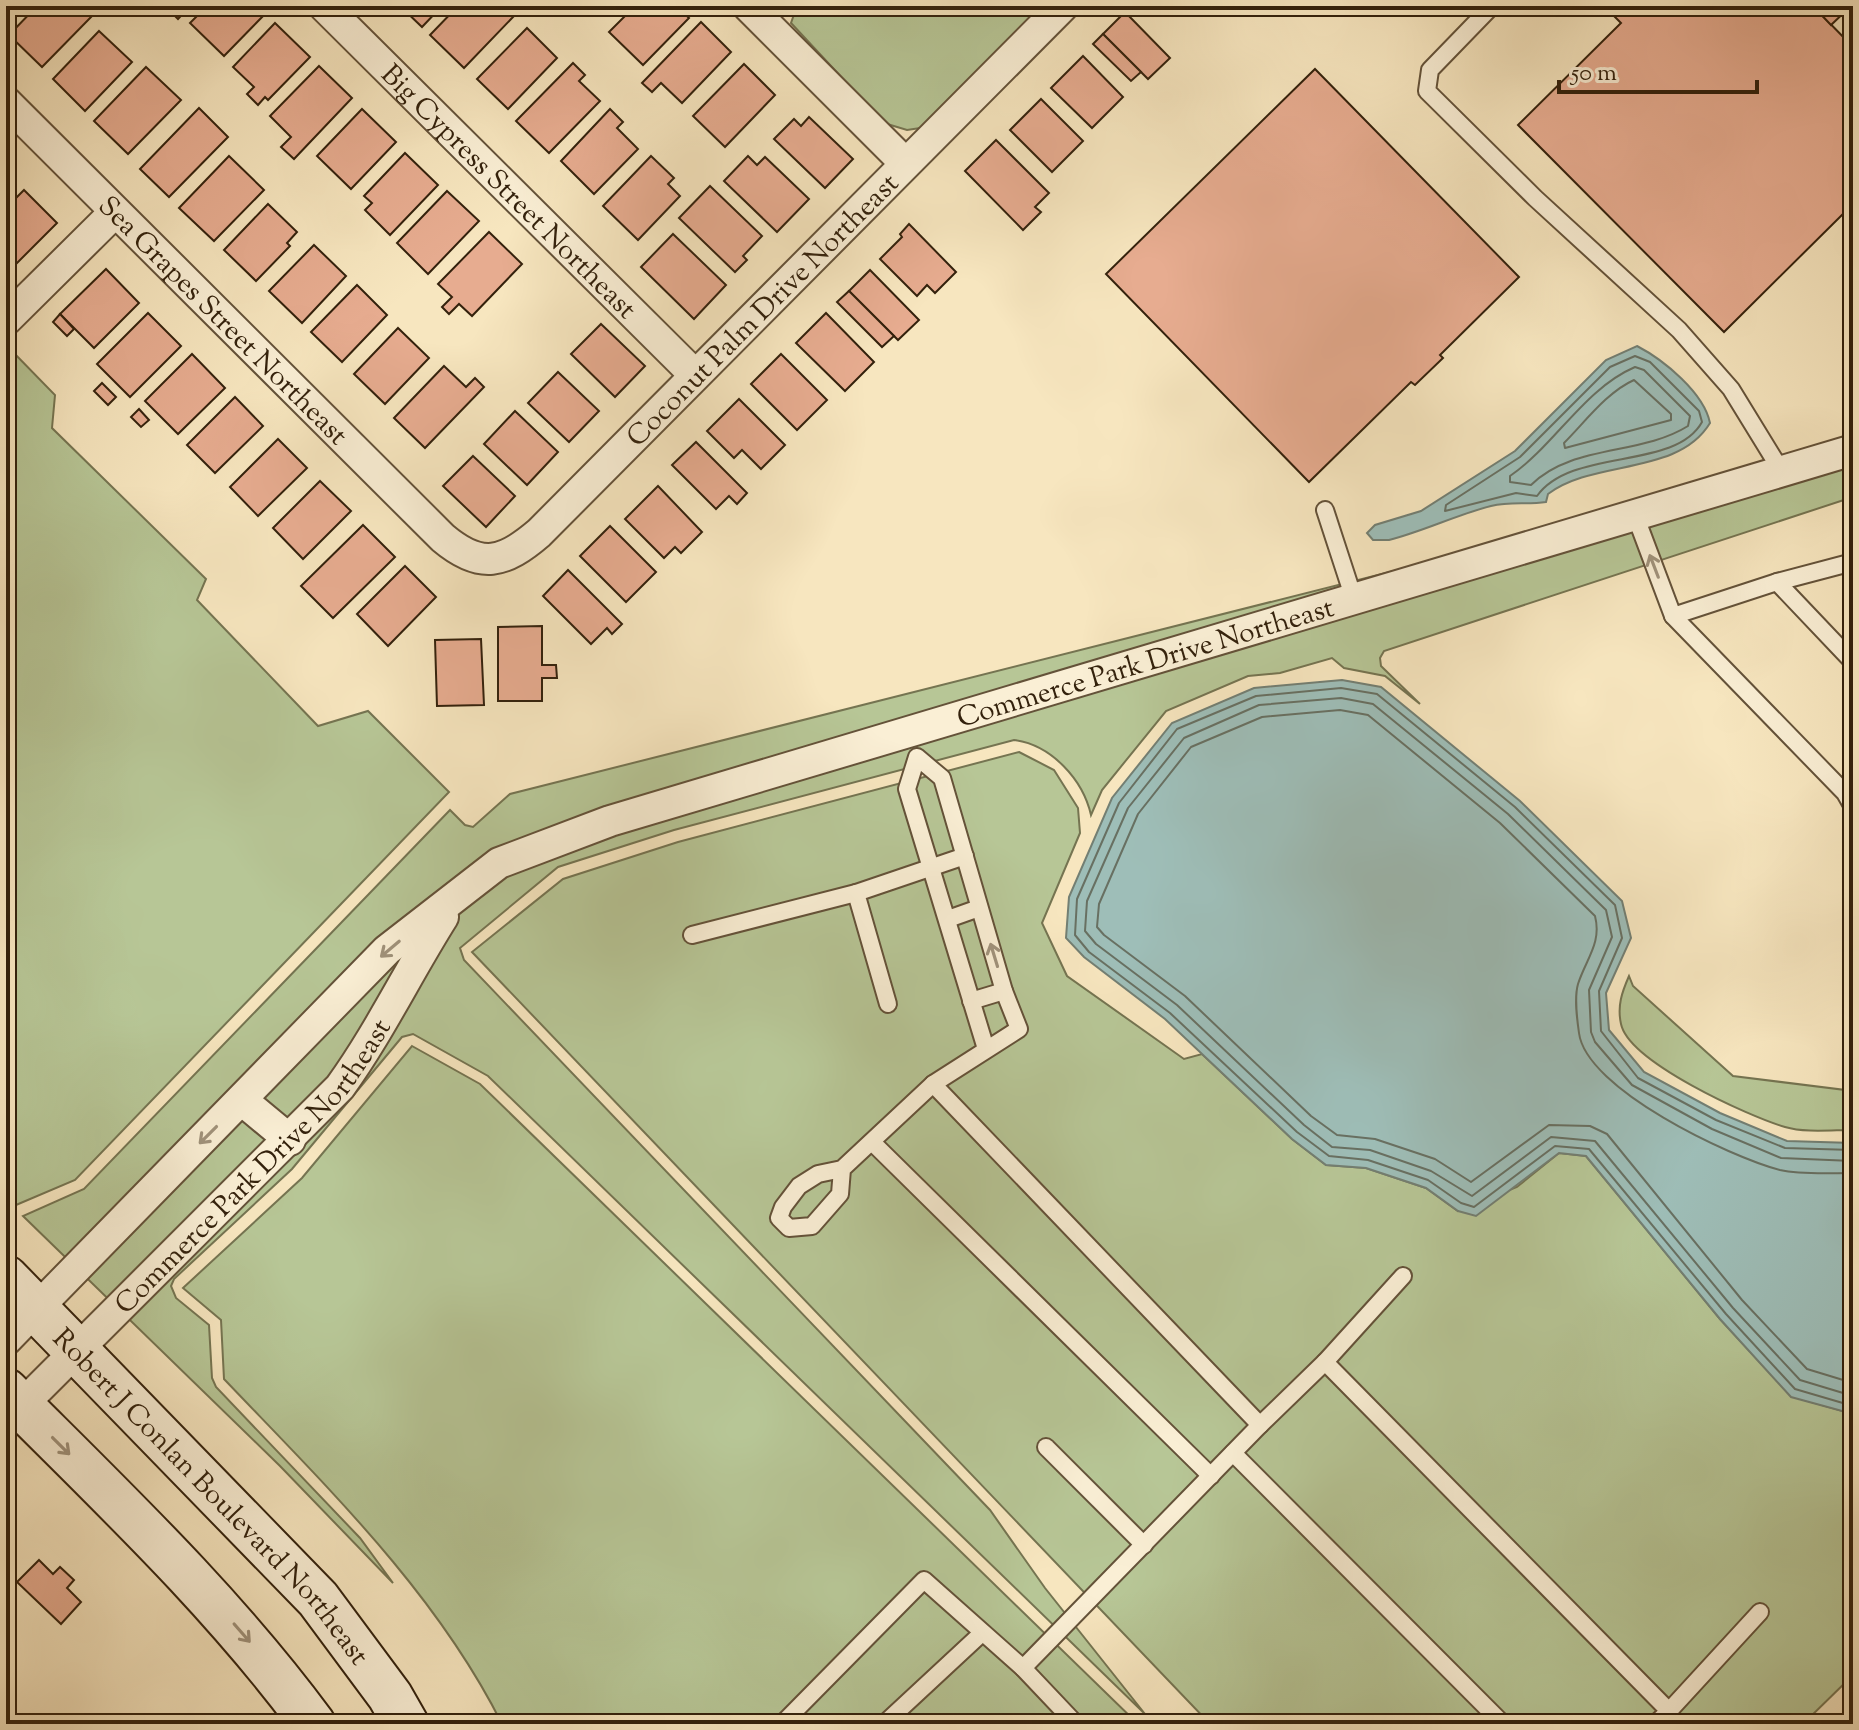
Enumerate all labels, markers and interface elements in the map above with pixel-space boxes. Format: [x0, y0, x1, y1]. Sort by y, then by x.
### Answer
scale bar [1559, 44, 1757, 94]
street label: Big Cypress Street Northeast [371, 56, 645, 330]
text: 50 m [1569, 57, 1617, 91]
street label: Coconut Palm Drive Northeast [618, 165, 909, 457]
street label: Sea Grapes Street Northeast [88, 188, 356, 456]
one-way arrow [1646, 554, 1660, 579]
street label: Commerce Park Drive Northeast [953, 589, 1340, 739]
one-way arrow [381, 940, 401, 958]
one-way arrow [986, 943, 1001, 969]
street label: Commerce Park Drive Northeast [107, 1012, 402, 1325]
one-way arrow [199, 1125, 218, 1145]
street label: Robert J Conlan Boulevard Northeast [42, 1320, 378, 1675]
one-way arrow [51, 1436, 70, 1455]
one-way arrow [233, 1622, 251, 1642]

